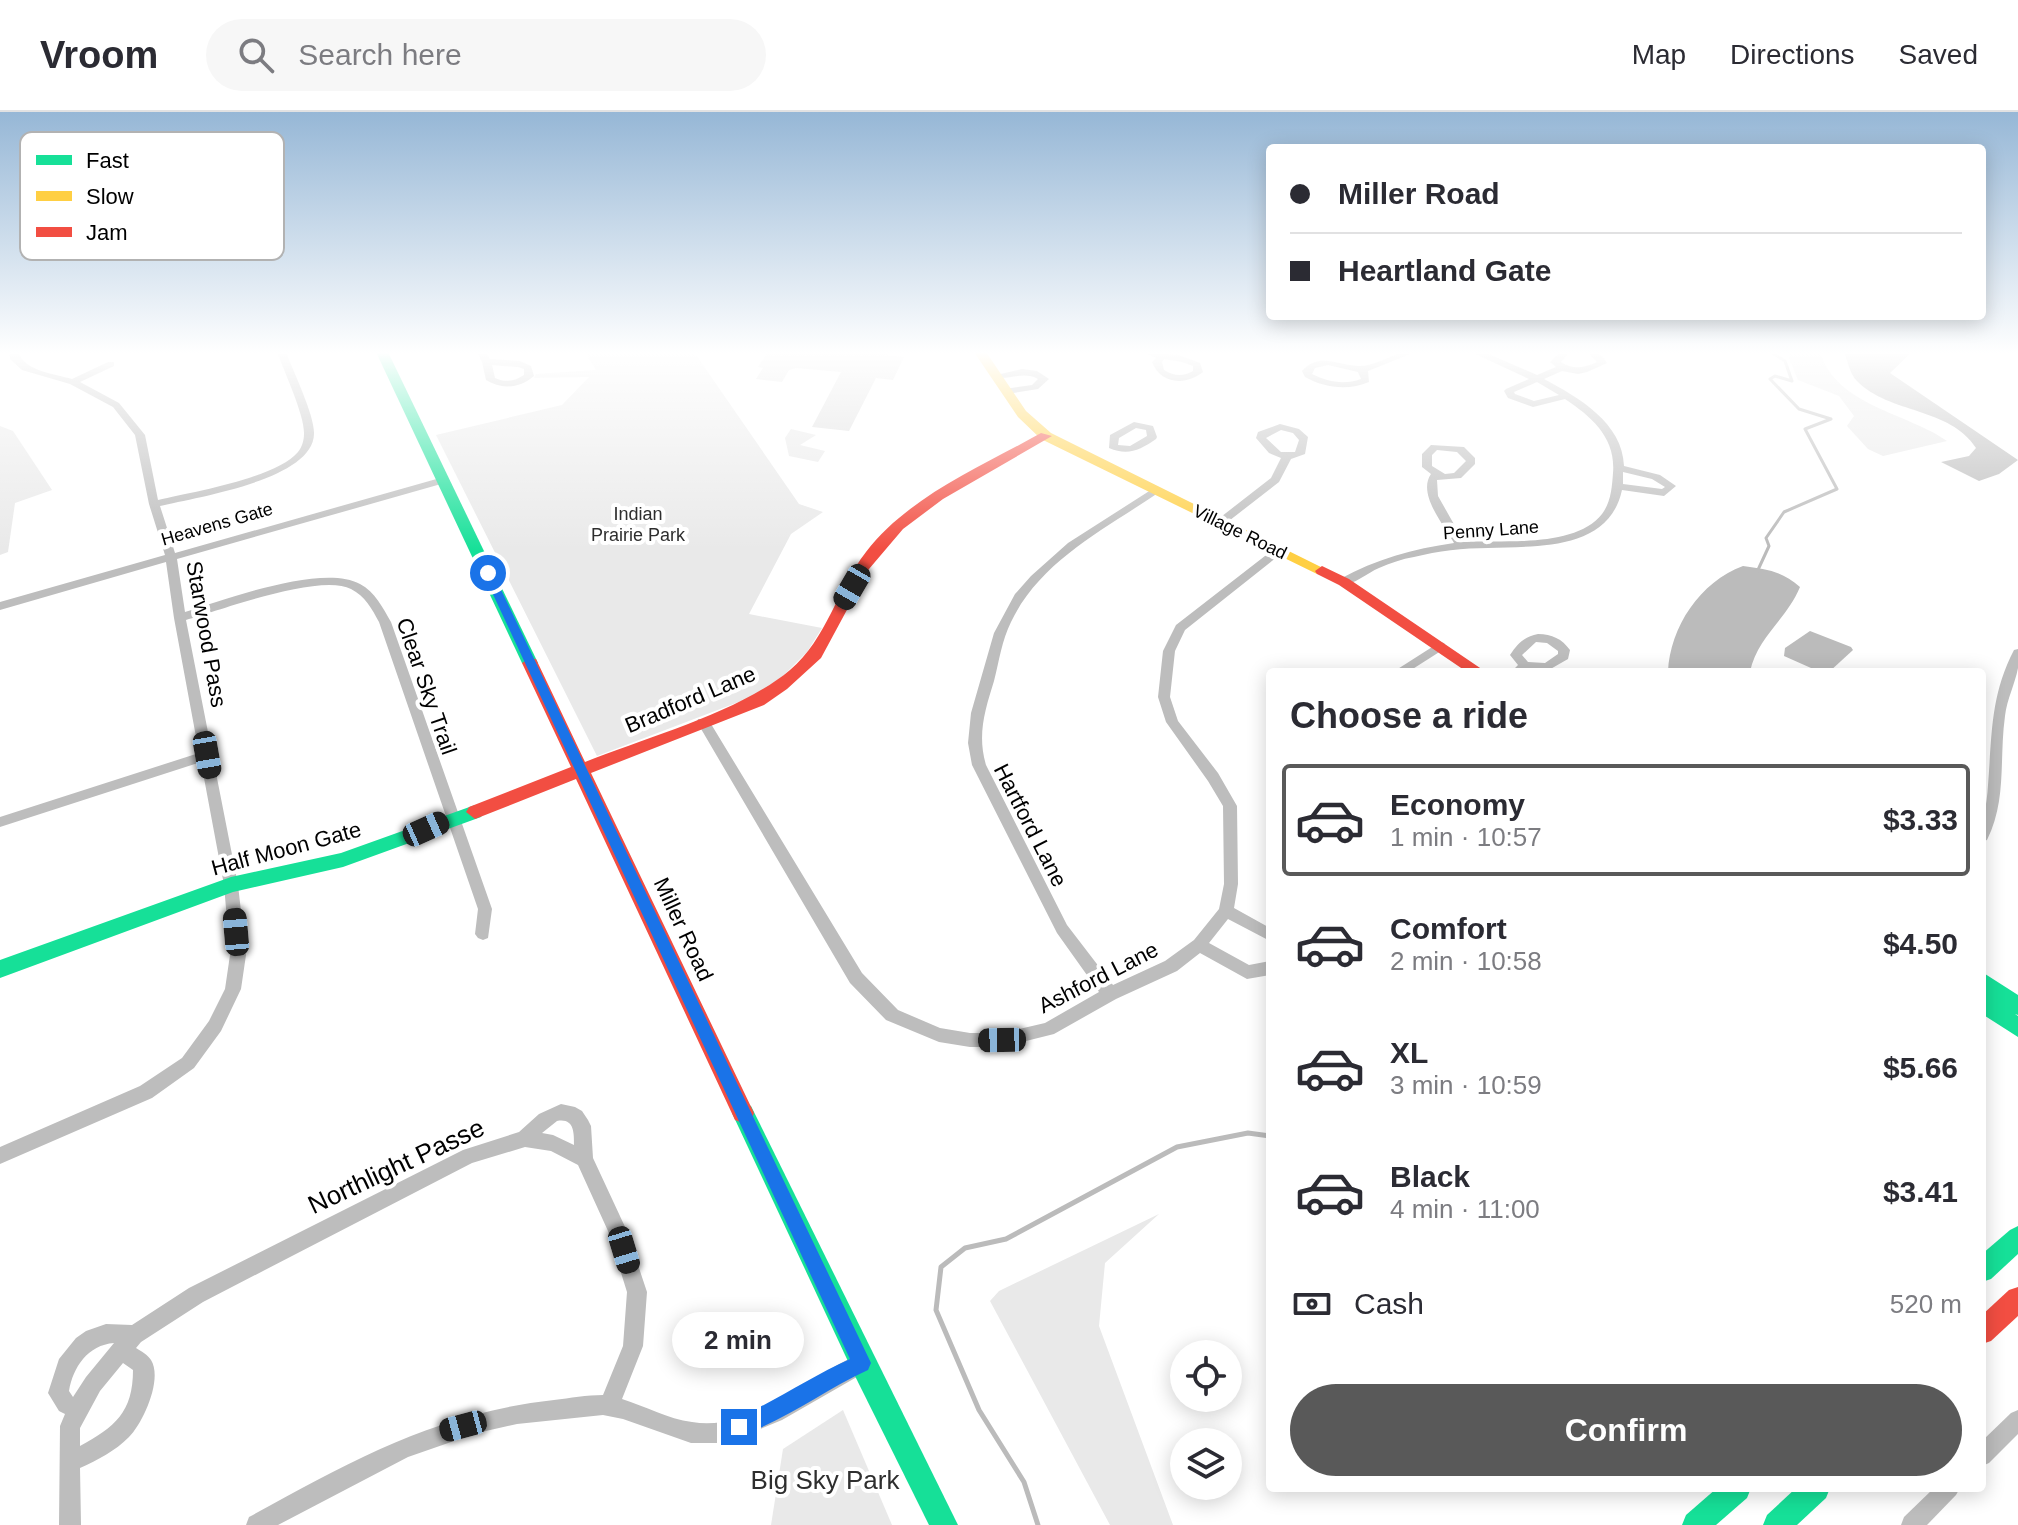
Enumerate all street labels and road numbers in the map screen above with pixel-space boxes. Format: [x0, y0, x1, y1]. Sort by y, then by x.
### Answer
street label: Heavens Gate [159, 499, 275, 549]
street label: Village Road [1190, 501, 1290, 563]
street label: Penny Lane [1442, 517, 1540, 543]
street label: Starwood Pass [181, 559, 232, 709]
street label: Clear Sky Trail [391, 614, 462, 758]
street label: Bradford Lane [621, 661, 759, 738]
street label: Hartford Lane [989, 760, 1072, 891]
street label: Half Moon Gate [208, 816, 364, 880]
street label: Miller Road [649, 874, 718, 985]
street label: Ashford Lane [1034, 937, 1162, 1018]
street label: Northlight Passe [303, 1112, 489, 1220]

